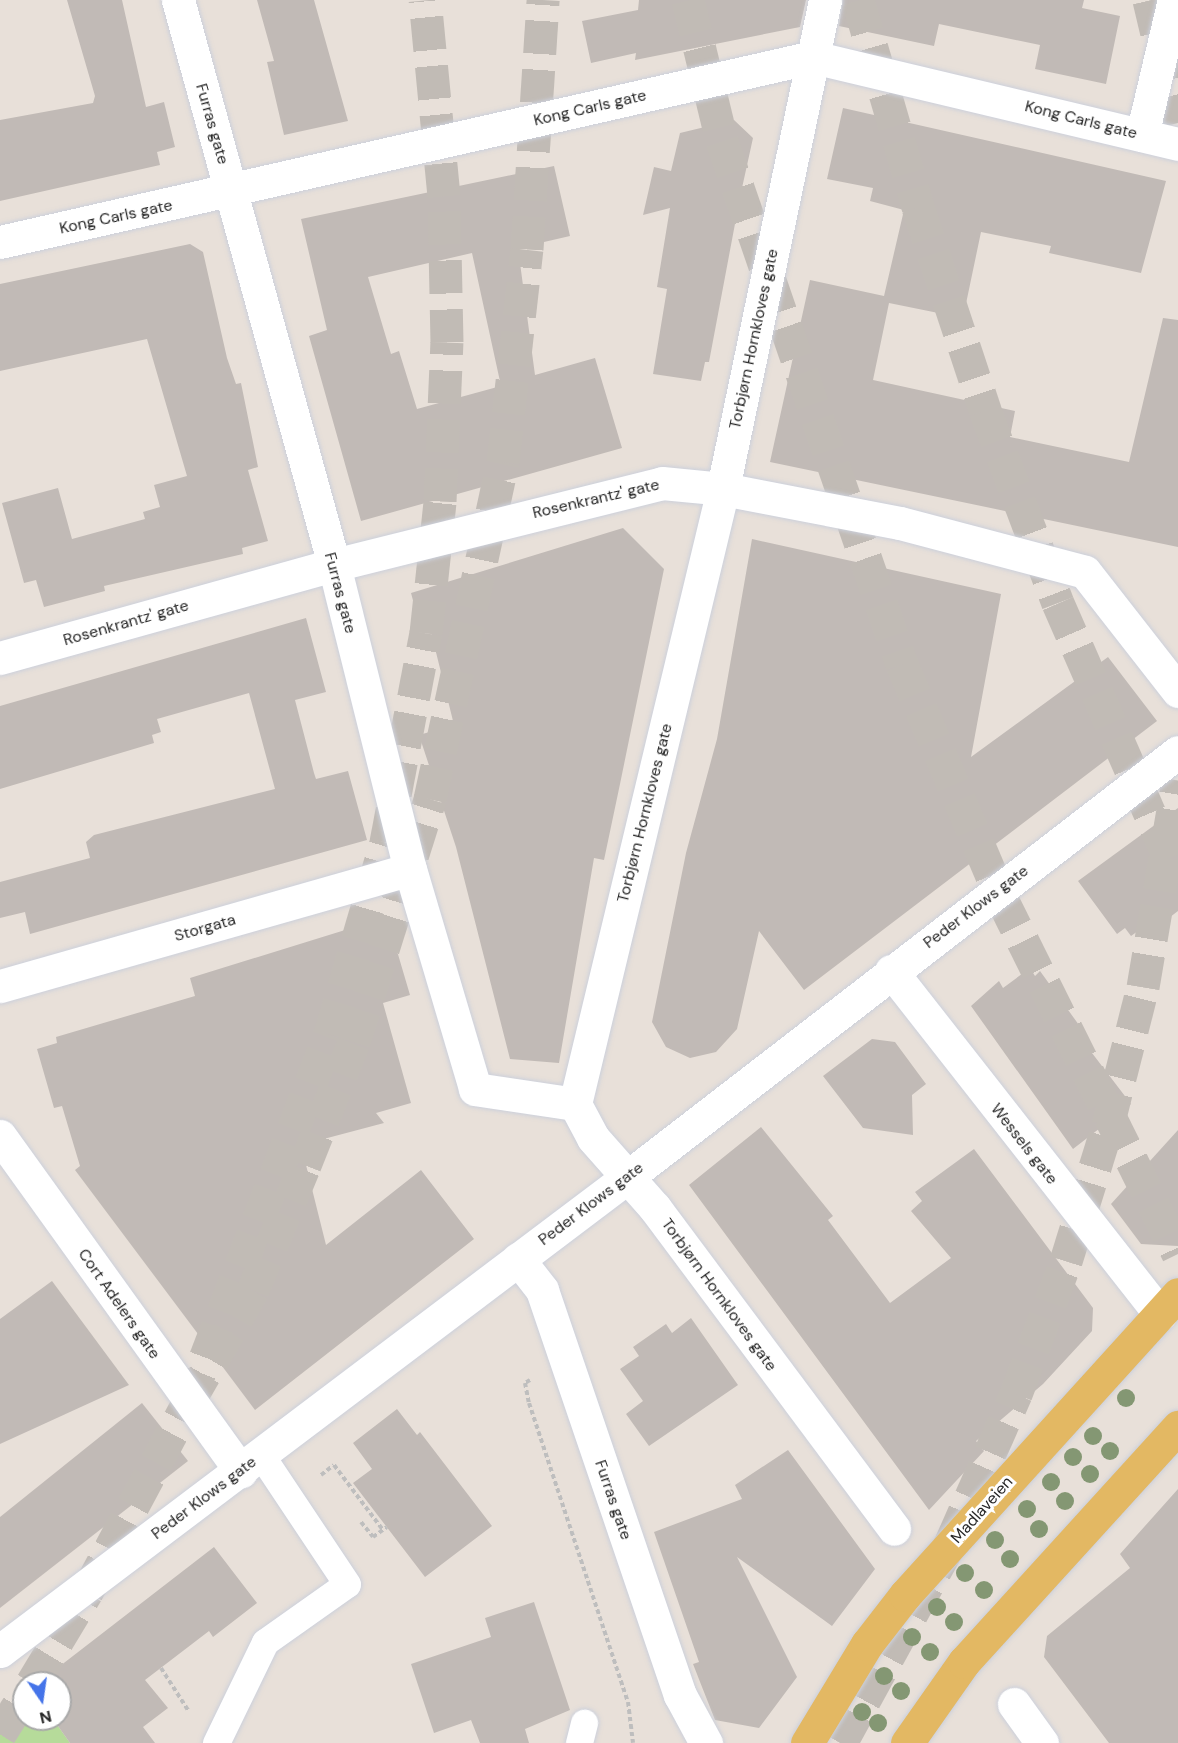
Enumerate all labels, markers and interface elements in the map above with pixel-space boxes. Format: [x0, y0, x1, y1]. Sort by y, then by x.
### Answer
street label: Furras gate [191, 81, 233, 167]
street label: Kong Carls gate [532, 86, 648, 130]
street label: Kong Carls gate [1023, 97, 1139, 143]
street label: Kong Carls gate [58, 196, 174, 238]
street label: Torbjørn Hornkloves gate [725, 247, 783, 431]
street label: Rosenkrantz' gate [531, 475, 661, 523]
street label: Furras gate [320, 550, 360, 636]
street label: Rosenkrantz' gate [61, 596, 191, 650]
street label: Torbjørn Hornkloves gate [613, 721, 677, 905]
street label: Peder Klows gate [920, 861, 1032, 953]
street label: Storgata [172, 910, 238, 946]
street label: Wessels gate [986, 1100, 1062, 1188]
street label: Peder Klows gate [535, 1158, 647, 1250]
street label: Torbjørn Hornkloves gate [657, 1215, 781, 1375]
street label: Cort Adelers gate [74, 1245, 164, 1363]
street label: Peder Klows gate [148, 1452, 260, 1544]
street label: Furras gate [590, 1458, 636, 1542]
street label: Madlaveien [947, 1473, 1017, 1547]
north arrow [12, 1671, 72, 1731]
text: N [38, 1706, 54, 1729]

